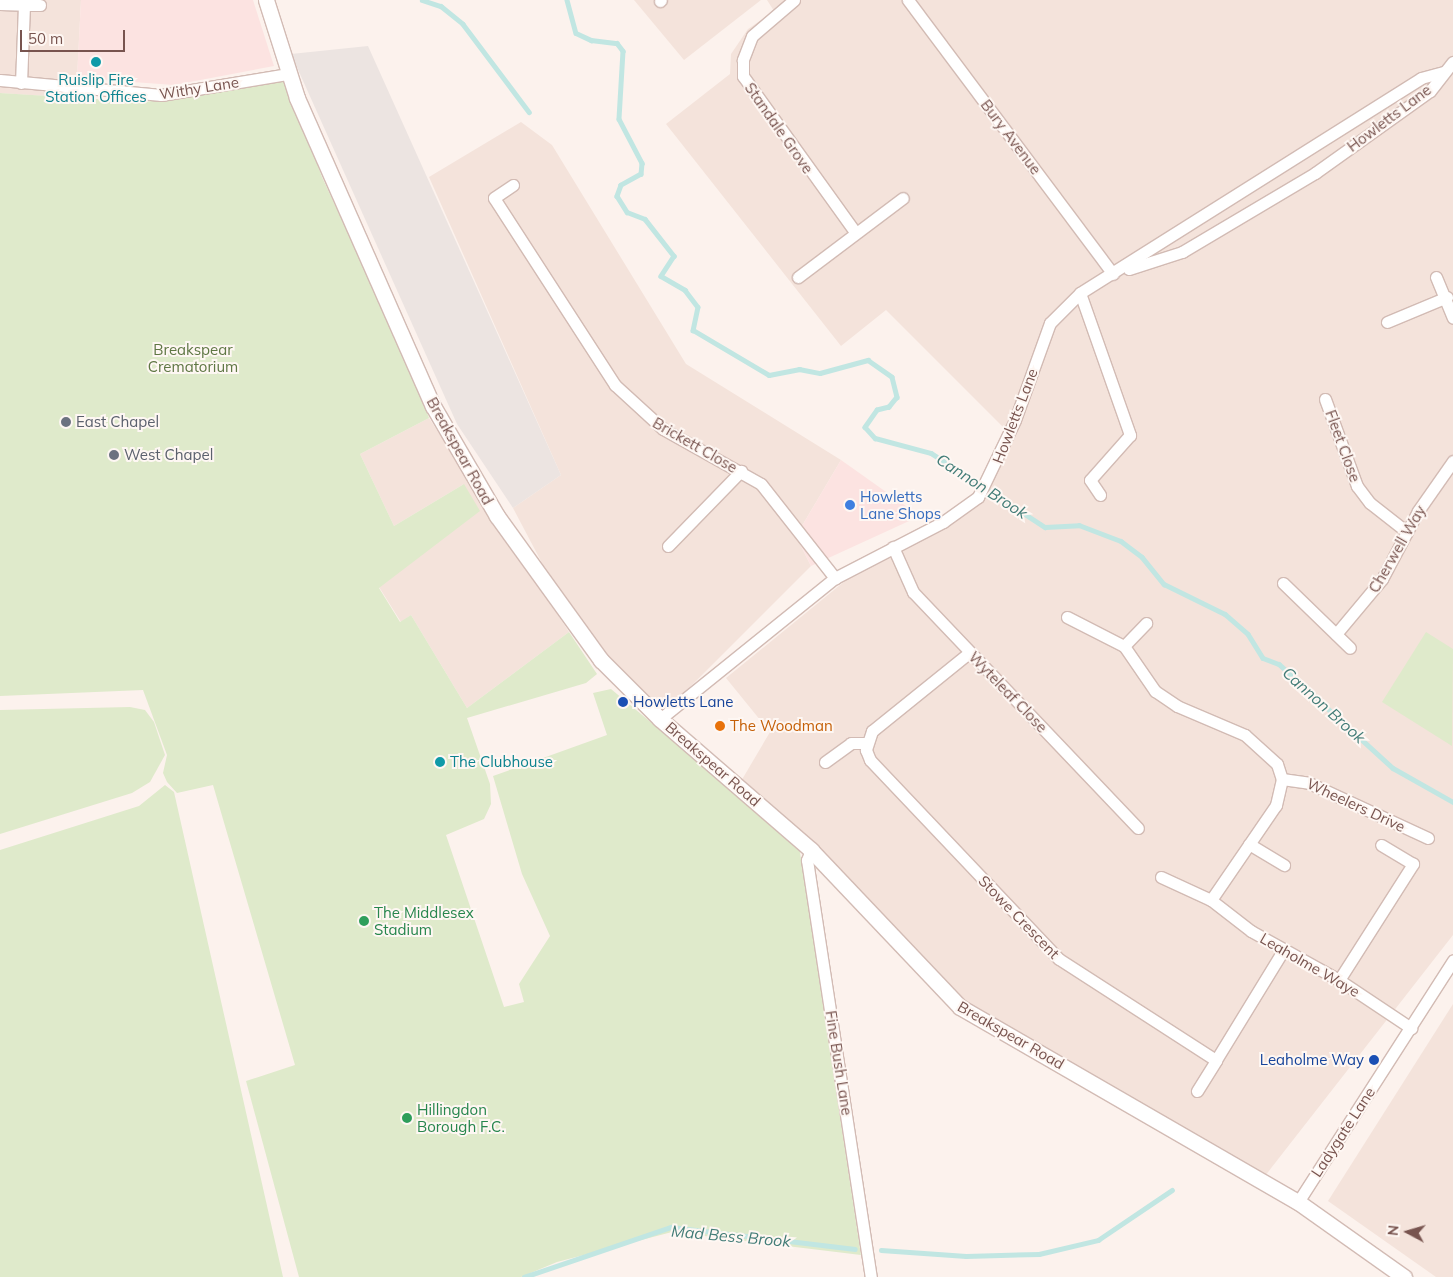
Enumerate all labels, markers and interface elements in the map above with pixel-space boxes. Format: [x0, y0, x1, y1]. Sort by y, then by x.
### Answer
scale bar [22, 20, 128, 52]
text: 50 m [28, 29, 63, 48]
marker: Ruislip Fire Station Offices [90, 56, 102, 68]
place label: Ruislip Fire Station Offices [45, 70, 147, 105]
street label: Withy Lane [158, 73, 240, 103]
street label: Standale Grove [741, 79, 817, 177]
street label: Howletts Lane [1343, 81, 1435, 155]
street label: Bury Avenue [977, 96, 1045, 178]
park label: Breakspear Crematorium [148, 340, 238, 375]
street label: Howletts Lane [989, 366, 1041, 466]
street label: Breakspear Road [423, 394, 497, 508]
street label: Fleet Close [1322, 407, 1364, 485]
place label: East Chapel [76, 413, 159, 431]
street label: Brickett Close [650, 414, 740, 476]
marker: East Chapel [60, 416, 72, 428]
place label: West Chapel [124, 446, 213, 464]
marker: West Chapel [108, 449, 120, 461]
water label: Cannon Brook [933, 449, 1031, 523]
place label: Howletts Lane Shops [860, 487, 941, 522]
marker: Howletts Lane Shops [844, 499, 856, 511]
street label: Cherwell Way [1365, 502, 1429, 596]
street label: Wyteleaf Close [965, 648, 1051, 736]
water label: Cannon Brook [1279, 663, 1369, 747]
place label: Howletts Lane [633, 693, 733, 711]
marker: Howletts Lane [617, 696, 629, 708]
place label: The Woodman [730, 717, 833, 735]
street label: Breakspear Road [662, 718, 764, 810]
marker: The Woodman [714, 720, 726, 732]
place label: The Clubhouse [450, 753, 553, 771]
marker: The Clubhouse [434, 756, 446, 768]
street label: Wheelers Drive [1304, 774, 1408, 836]
street label: Stowe Crescent [975, 872, 1063, 962]
place label: The Middlesex Stadium [374, 903, 474, 938]
marker: The Middlesex Stadium [358, 915, 370, 927]
street label: Leaholme Waye [1257, 929, 1363, 1001]
street label: Breakspear Road [955, 997, 1067, 1073]
street label: Fine Bush Lane [822, 1009, 856, 1117]
place label: Leaholme Way [1260, 1051, 1364, 1069]
marker: Leaholme Way [1368, 1054, 1380, 1066]
street label: Ladygate Lane [1307, 1084, 1379, 1180]
place label: Hillingdon Borough F.C. [417, 1100, 505, 1135]
marker: Hillingdon Borough F.C. [401, 1112, 413, 1124]
north arrow [1383, 1207, 1433, 1257]
water label: Mad Bess Brook [670, 1221, 792, 1251]
text: N [1384, 1224, 1403, 1237]

